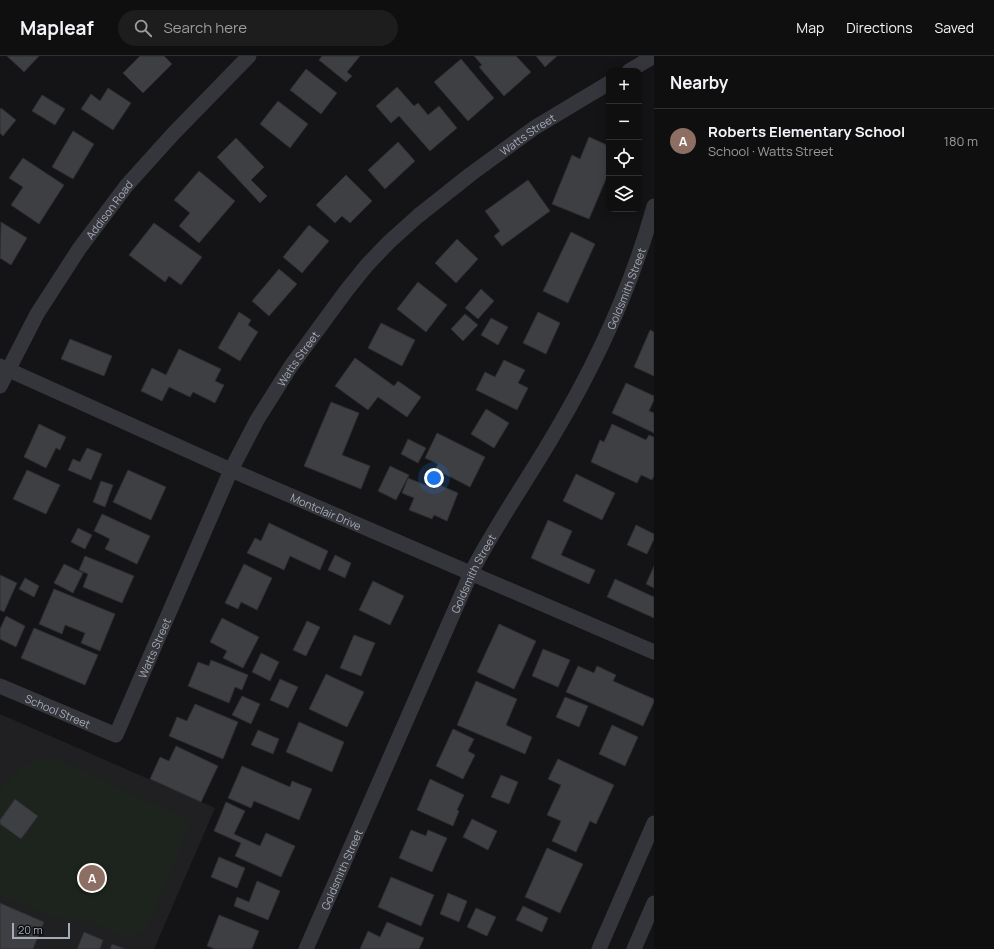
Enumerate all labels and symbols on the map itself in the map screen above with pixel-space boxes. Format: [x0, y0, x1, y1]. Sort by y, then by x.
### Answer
street label: Watts Street [496, 110, 558, 158]
street label: Addison Road [82, 177, 136, 242]
street label: Goldsmith Street [602, 246, 648, 332]
street label: Watts Street [273, 328, 322, 389]
your location [424, 468, 444, 488]
street label: Montclair Drive [289, 489, 364, 533]
street label: Goldsmith Street [447, 531, 499, 615]
street label: Watts Street [134, 615, 174, 680]
street label: School Street [23, 690, 93, 731]
street label: Goldsmith Street [317, 827, 365, 912]
pin: A [79, 863, 105, 893]
scale bar [12, 921, 70, 940]

